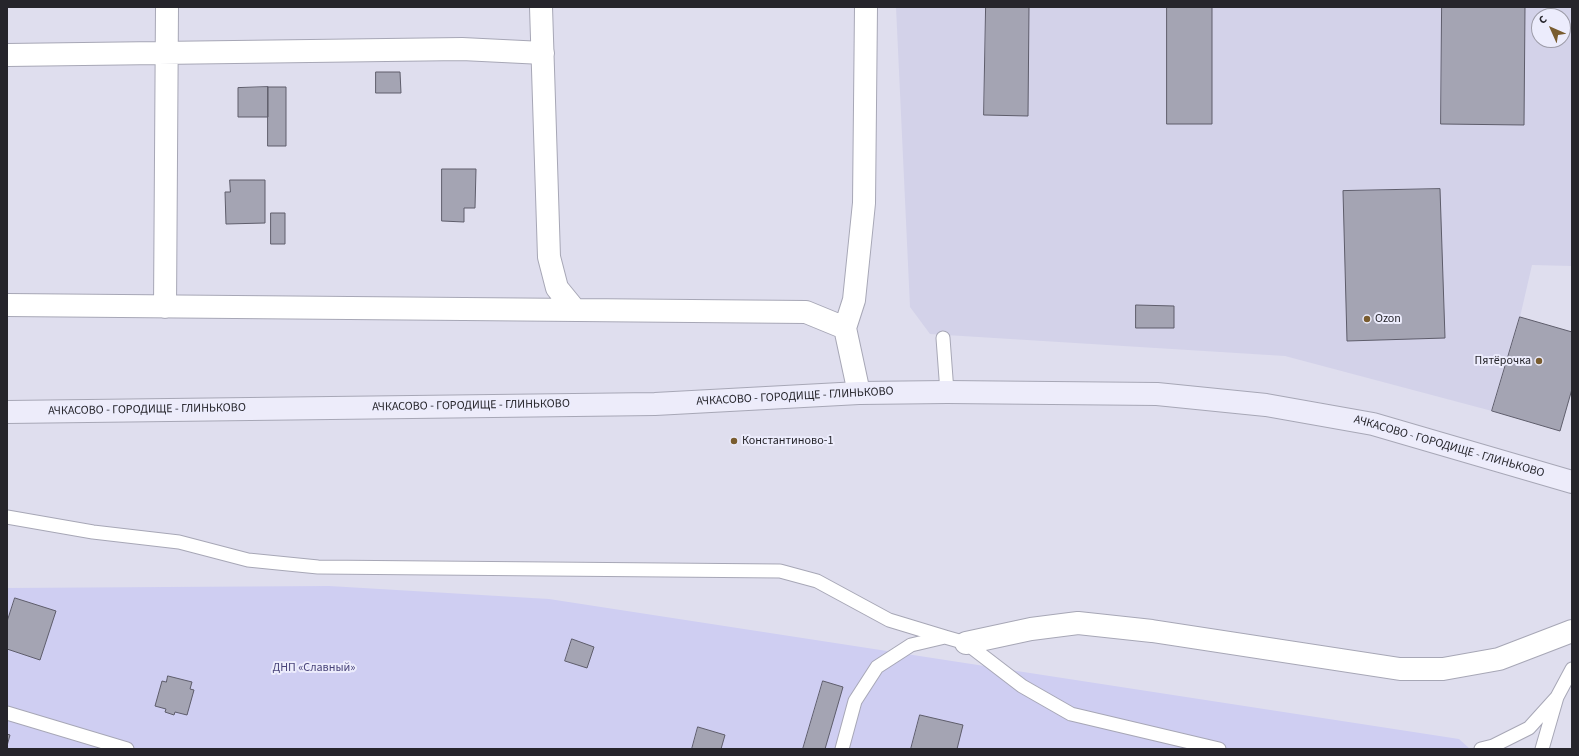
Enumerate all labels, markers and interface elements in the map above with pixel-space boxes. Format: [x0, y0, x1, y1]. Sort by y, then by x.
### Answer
north arrow [1531, 8, 1571, 48]
text: С [1535, 12, 1550, 27]
place label: Ozon [1375, 312, 1401, 326]
marker: Ozon [1362, 314, 1372, 324]
place label: Пятёрочка [1475, 354, 1531, 368]
marker: Пятёрочка [1534, 356, 1544, 366]
street label: АЧКАСОВО - ГОРОДИЩЕ - ГЛИНЬКОВО [696, 385, 894, 409]
street label: АЧКАСОВО - ГОРОДИЩЕ - ГЛИНЬКОВО [372, 397, 570, 415]
street label: АЧКАСОВО - ГОРОДИЩЕ - ГЛИНЬКОВО [48, 401, 246, 419]
street label: АЧКАСОВО - ГОРОДИЩЕ - ГЛИНЬКОВО [1352, 413, 1546, 481]
place label: Константиново-1 [742, 434, 833, 448]
marker: Константиново-1 [729, 436, 739, 446]
park label: ДНП «Славный» [273, 661, 355, 675]

